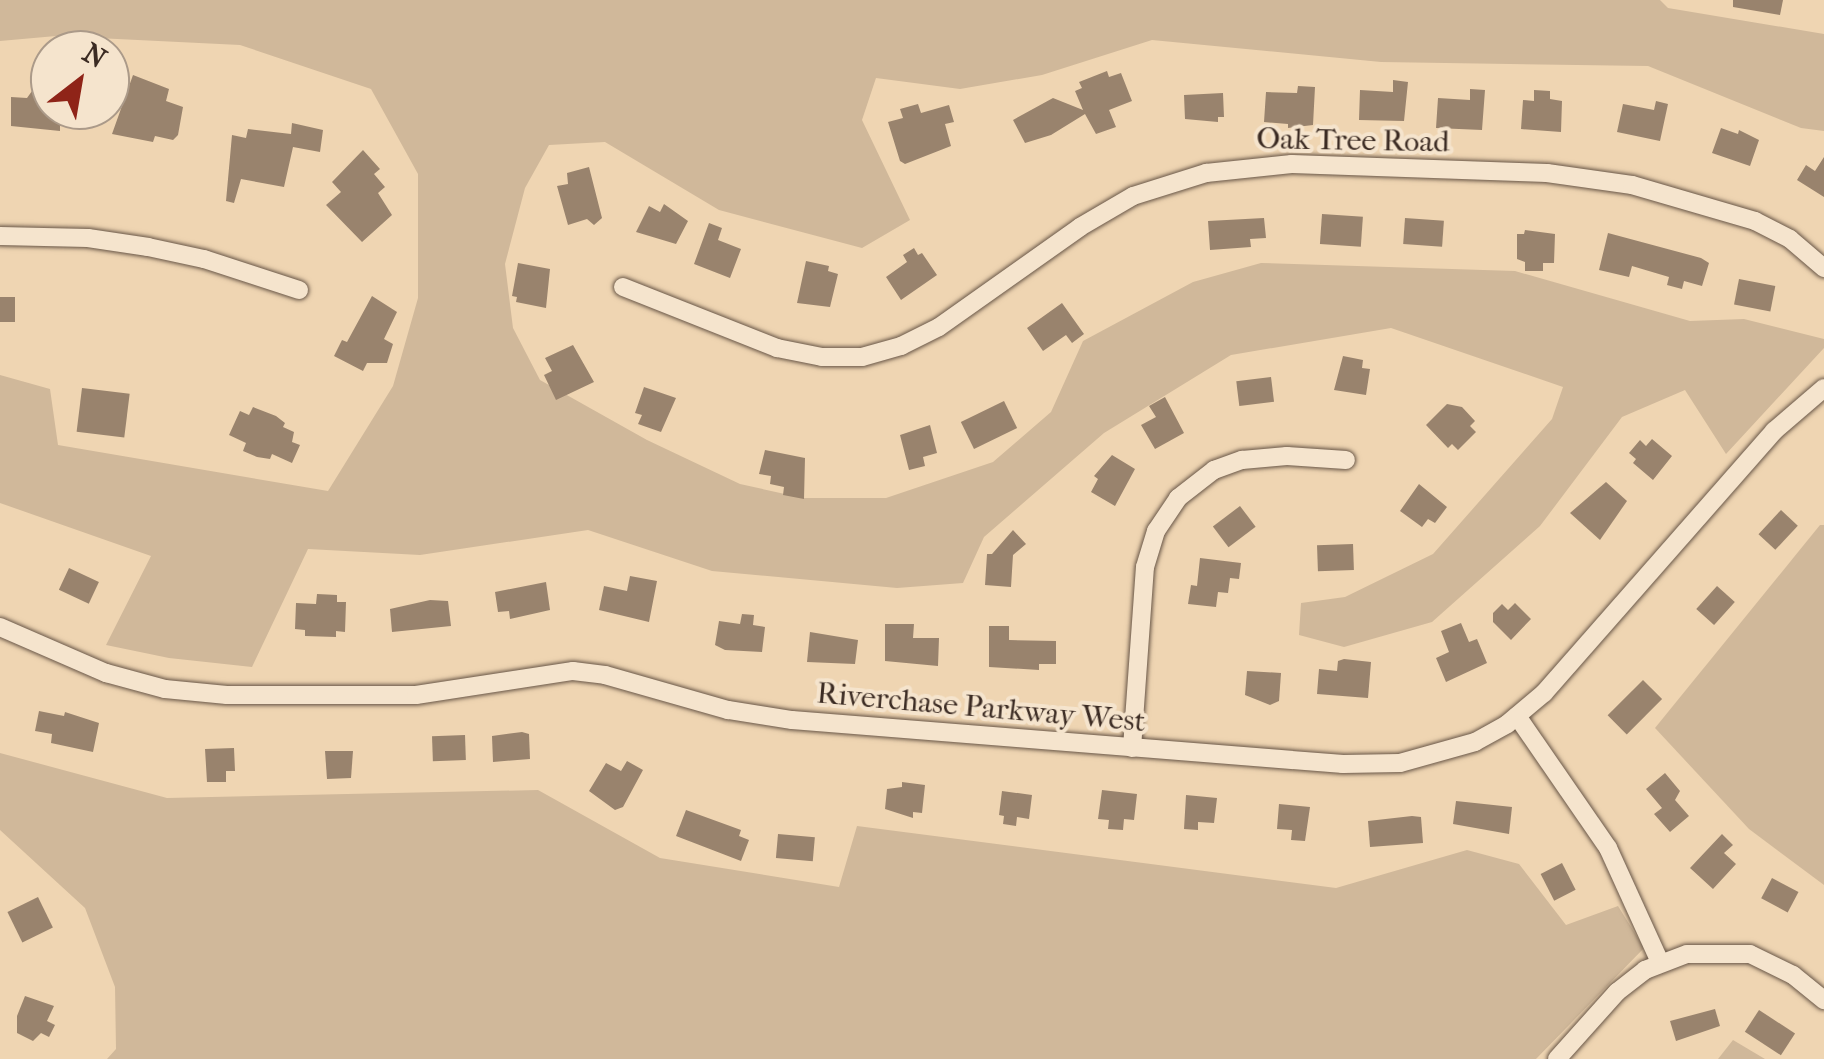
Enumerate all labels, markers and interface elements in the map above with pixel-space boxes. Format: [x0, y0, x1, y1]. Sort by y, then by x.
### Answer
north arrow [30, 30, 130, 130]
text: N [77, 36, 112, 75]
street label: Oak Tree Road [1256, 121, 1450, 161]
street label: Riverchase Parkway West [815, 676, 1147, 740]

